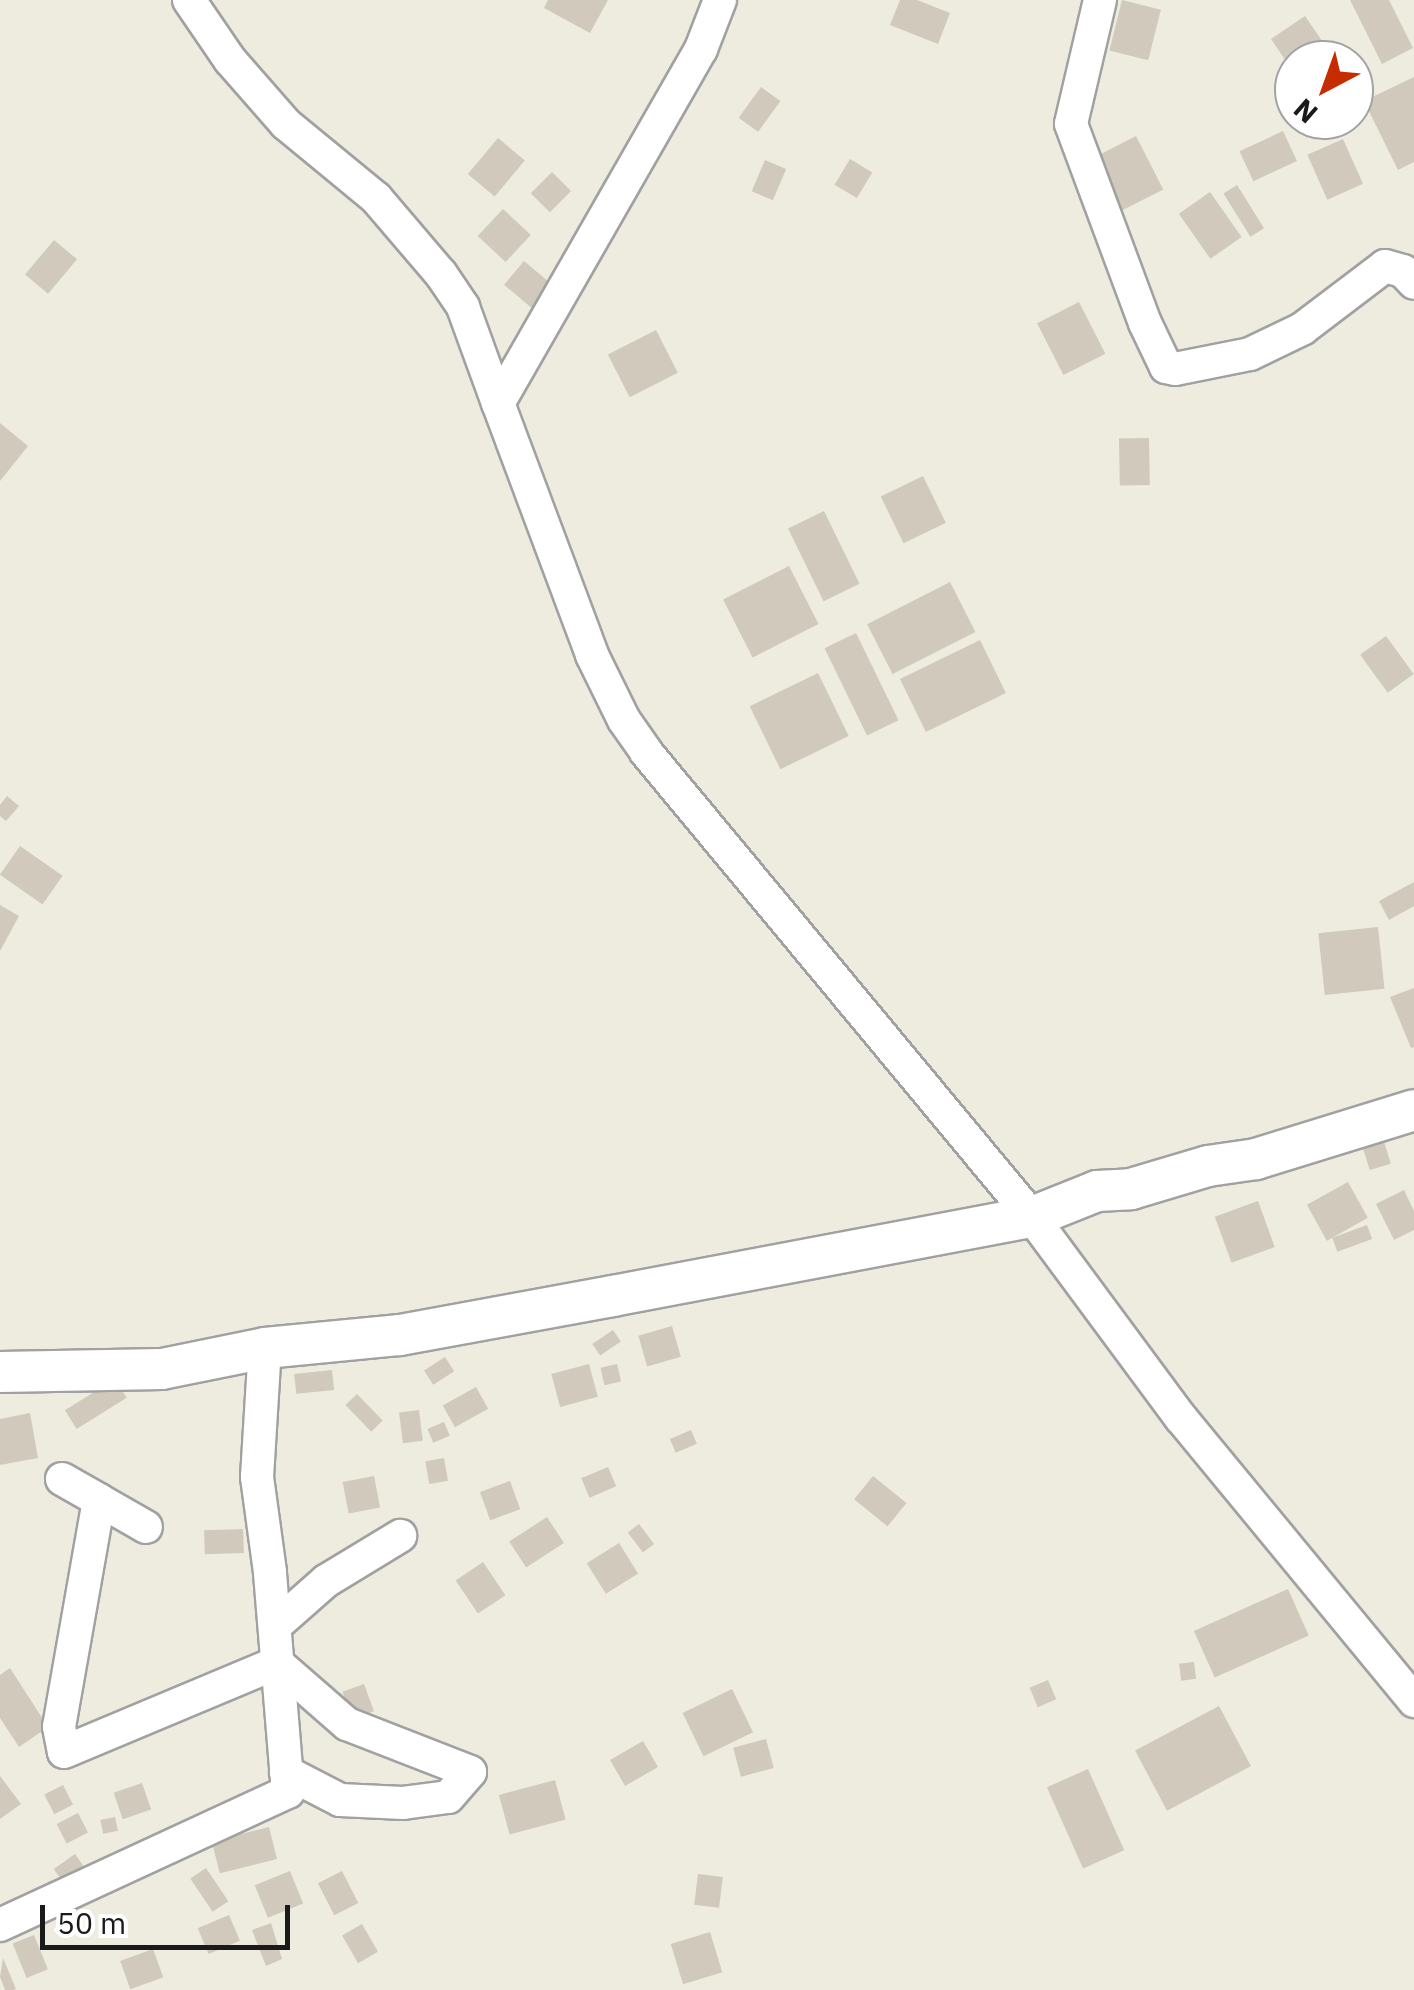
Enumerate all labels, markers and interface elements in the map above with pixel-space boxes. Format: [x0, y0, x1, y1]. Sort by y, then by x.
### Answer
north arrow [1274, 40, 1374, 140]
text: N [1286, 91, 1325, 132]
scale bar [45, 1885, 295, 1947]
text: 50 m [57, 1903, 126, 1942]

